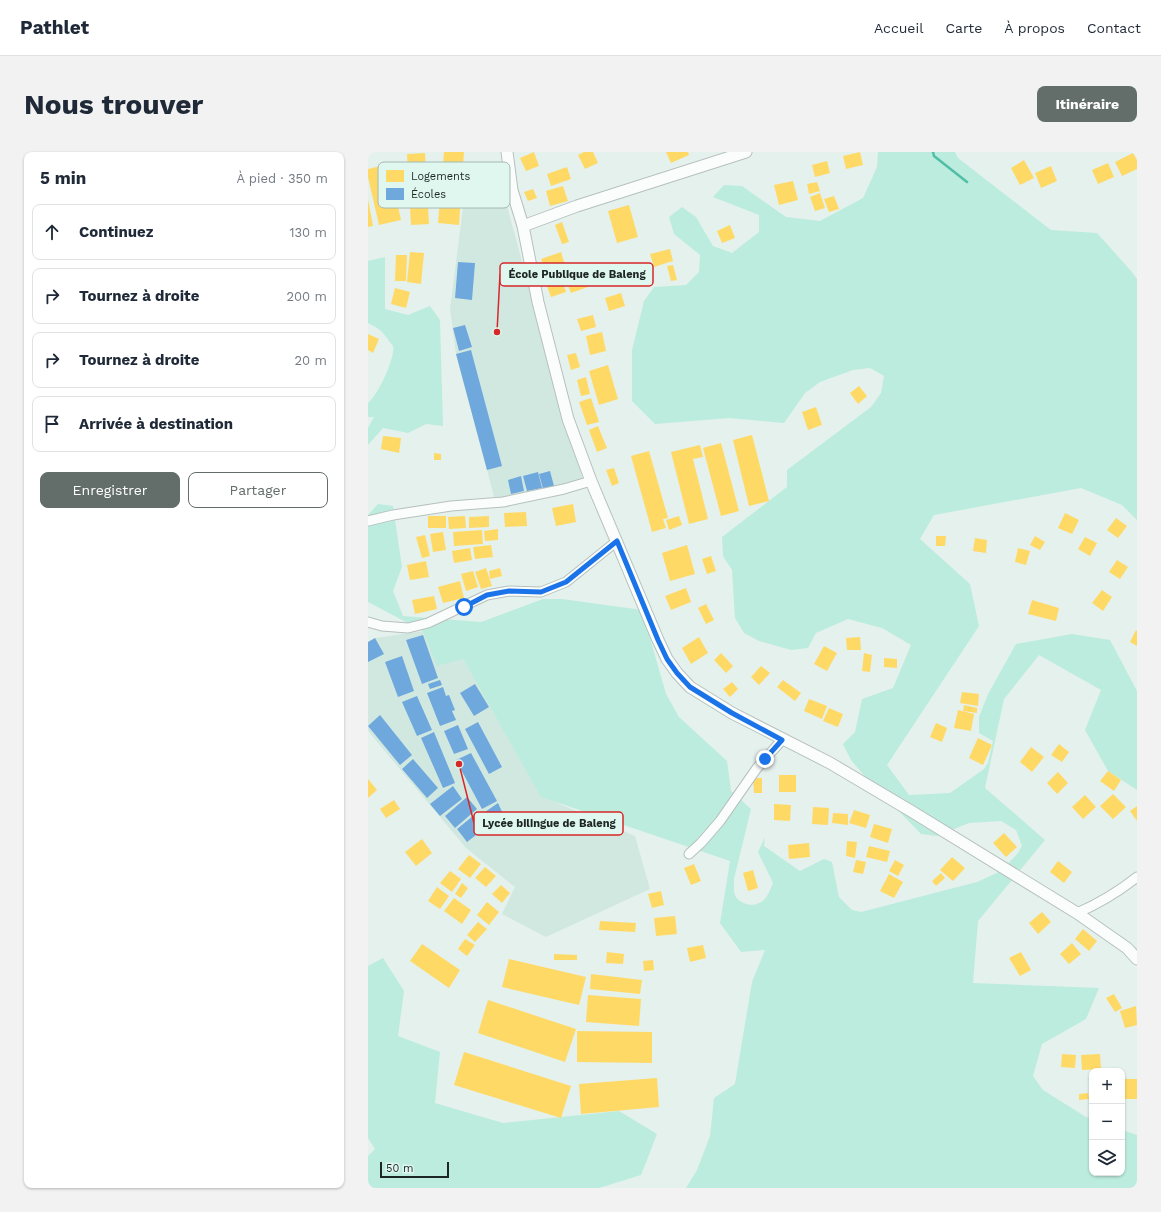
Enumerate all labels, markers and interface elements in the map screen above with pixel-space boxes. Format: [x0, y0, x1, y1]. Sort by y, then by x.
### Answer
text: Pathlet [20, 16, 89, 39]
text: Accueil [874, 20, 923, 36]
text: Carte [945, 20, 982, 36]
text: À propos [1004, 20, 1065, 36]
text: Contact [1087, 20, 1141, 36]
button: Itinéraire [1037, 86, 1137, 122]
text: Nous trouver [24, 88, 203, 121]
legend [378, 162, 510, 208]
text: 5 min [40, 168, 86, 188]
text: Logements [411, 170, 470, 183]
text: À pied · 350 m [236, 171, 328, 186]
text: Écoles [411, 187, 446, 201]
icon: ahead [41, 221, 63, 243]
text: Continuez [79, 223, 153, 241]
text: 130 m [289, 225, 327, 240]
callout: École Publique de Baleng [500, 263, 653, 286]
text: École Publique de Baleng [508, 268, 646, 281]
icon: right [41, 285, 63, 307]
text: Tournez à droite [79, 287, 199, 305]
text: 200 m [286, 289, 327, 304]
icon: right [41, 349, 63, 371]
text: Tournez à droite [79, 351, 199, 369]
text: 20 m [295, 353, 327, 368]
icon: arrive [41, 413, 63, 435]
text: Arrivée à destination [79, 415, 233, 433]
button: Enregistrer [40, 472, 180, 508]
button: Partager [188, 472, 328, 508]
route start [455, 598, 473, 616]
route end [756, 750, 774, 768]
callout: Lycée bilingue de Baleng [474, 812, 623, 835]
text: Lycée bilingue de Baleng [482, 817, 617, 830]
map controls [1089, 1068, 1125, 1176]
button: + [1089, 1068, 1125, 1104]
button: − [1089, 1104, 1125, 1140]
button: layers [1089, 1140, 1125, 1176]
scale bar [380, 1160, 449, 1179]
text: 50 m [386, 1162, 413, 1175]

